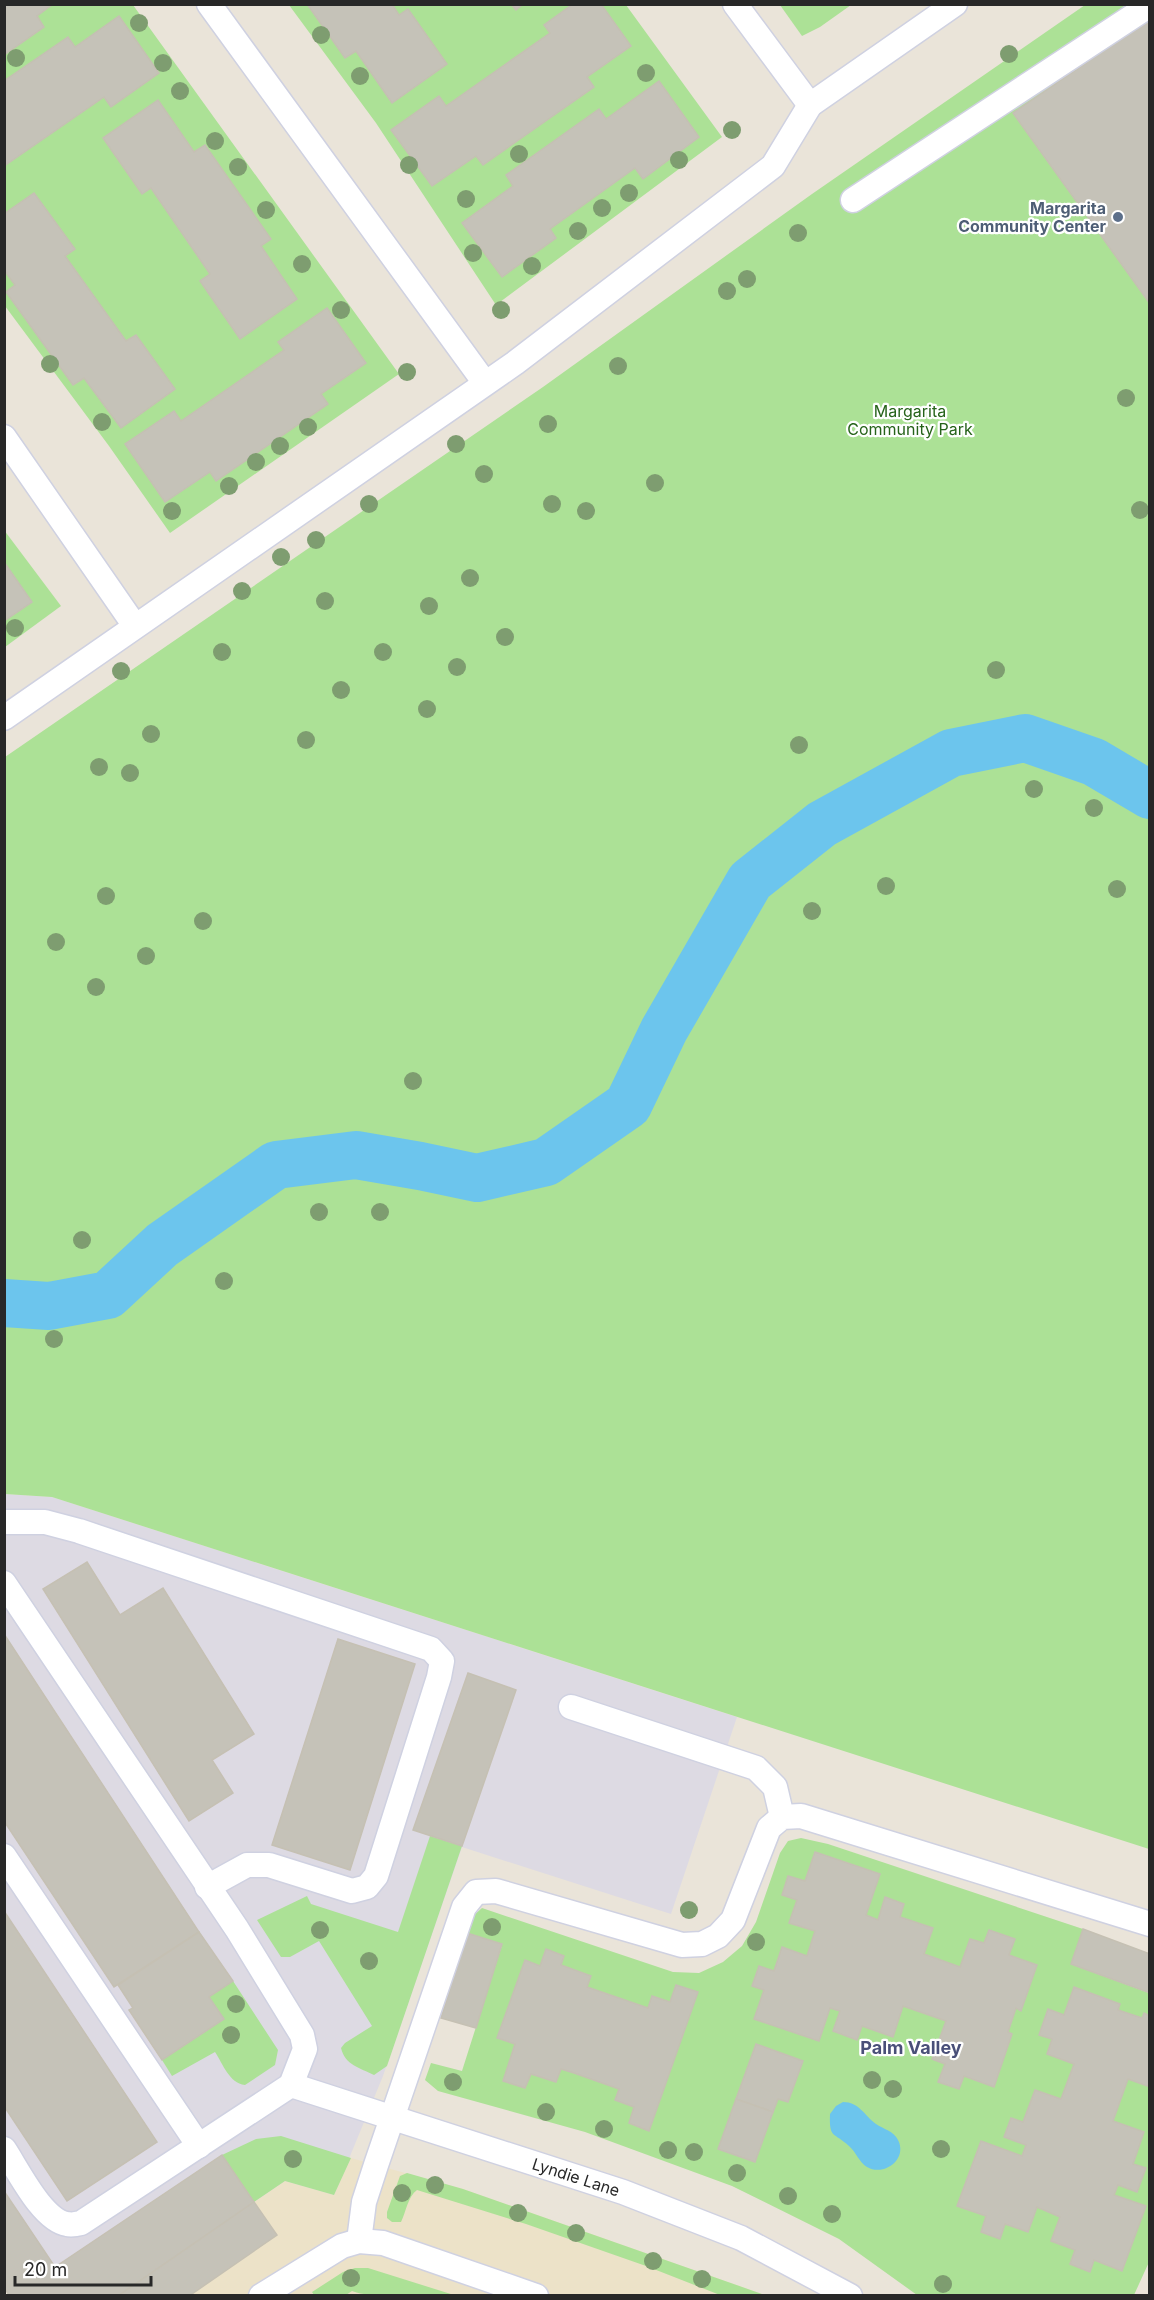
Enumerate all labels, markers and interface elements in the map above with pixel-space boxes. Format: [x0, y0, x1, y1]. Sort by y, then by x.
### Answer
place label: Margarita Community Center [958, 198, 1106, 236]
marker: Margarita Community Center [1111, 210, 1125, 224]
park label: Margarita Community Park [847, 401, 973, 439]
district label: Palm Valley [860, 2037, 962, 2058]
street label: Lyndie Lane [530, 2153, 622, 2201]
scale bar [15, 2249, 152, 2287]
text: 20 m [24, 2259, 67, 2280]

